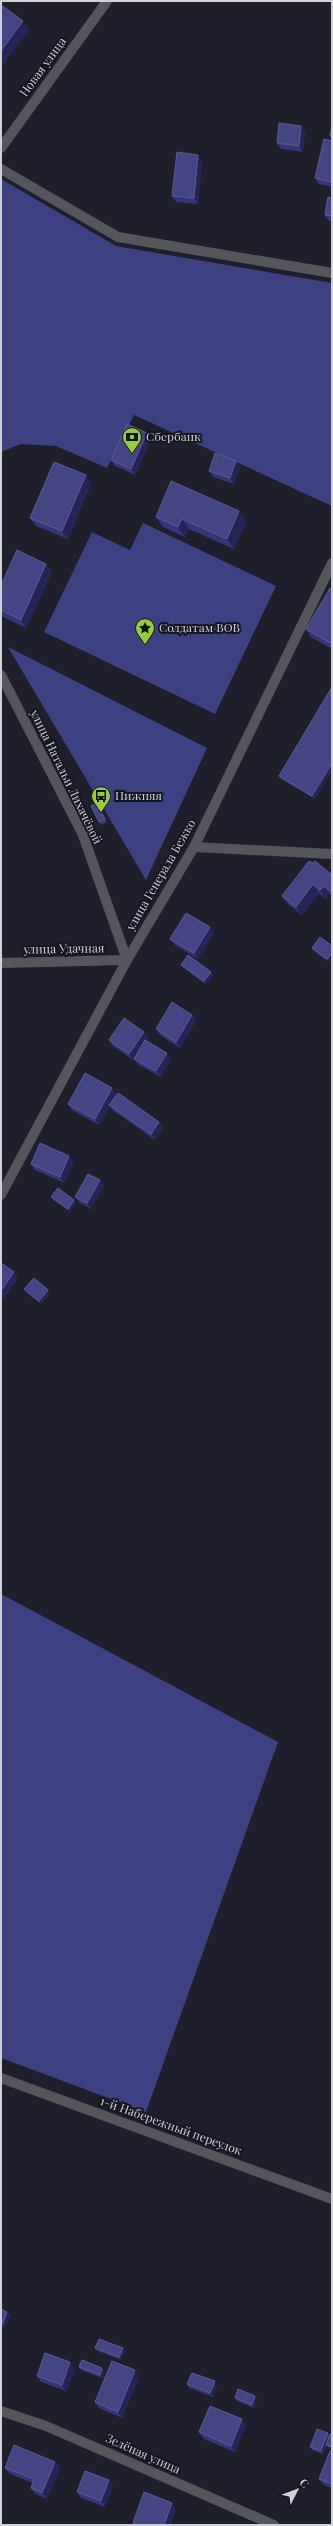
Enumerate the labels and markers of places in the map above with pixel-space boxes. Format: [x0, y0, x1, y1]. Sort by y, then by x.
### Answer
bank icon: Сбербанк [121, 426, 143, 454]
place label: Сбербанк [146, 428, 201, 444]
place icon: Солдатам ВОВ [134, 617, 156, 645]
place label: Солдатам ВОВ [159, 619, 240, 635]
bus stop icon: Нижняя [90, 785, 112, 813]
place label: Нижняя [115, 787, 162, 803]

